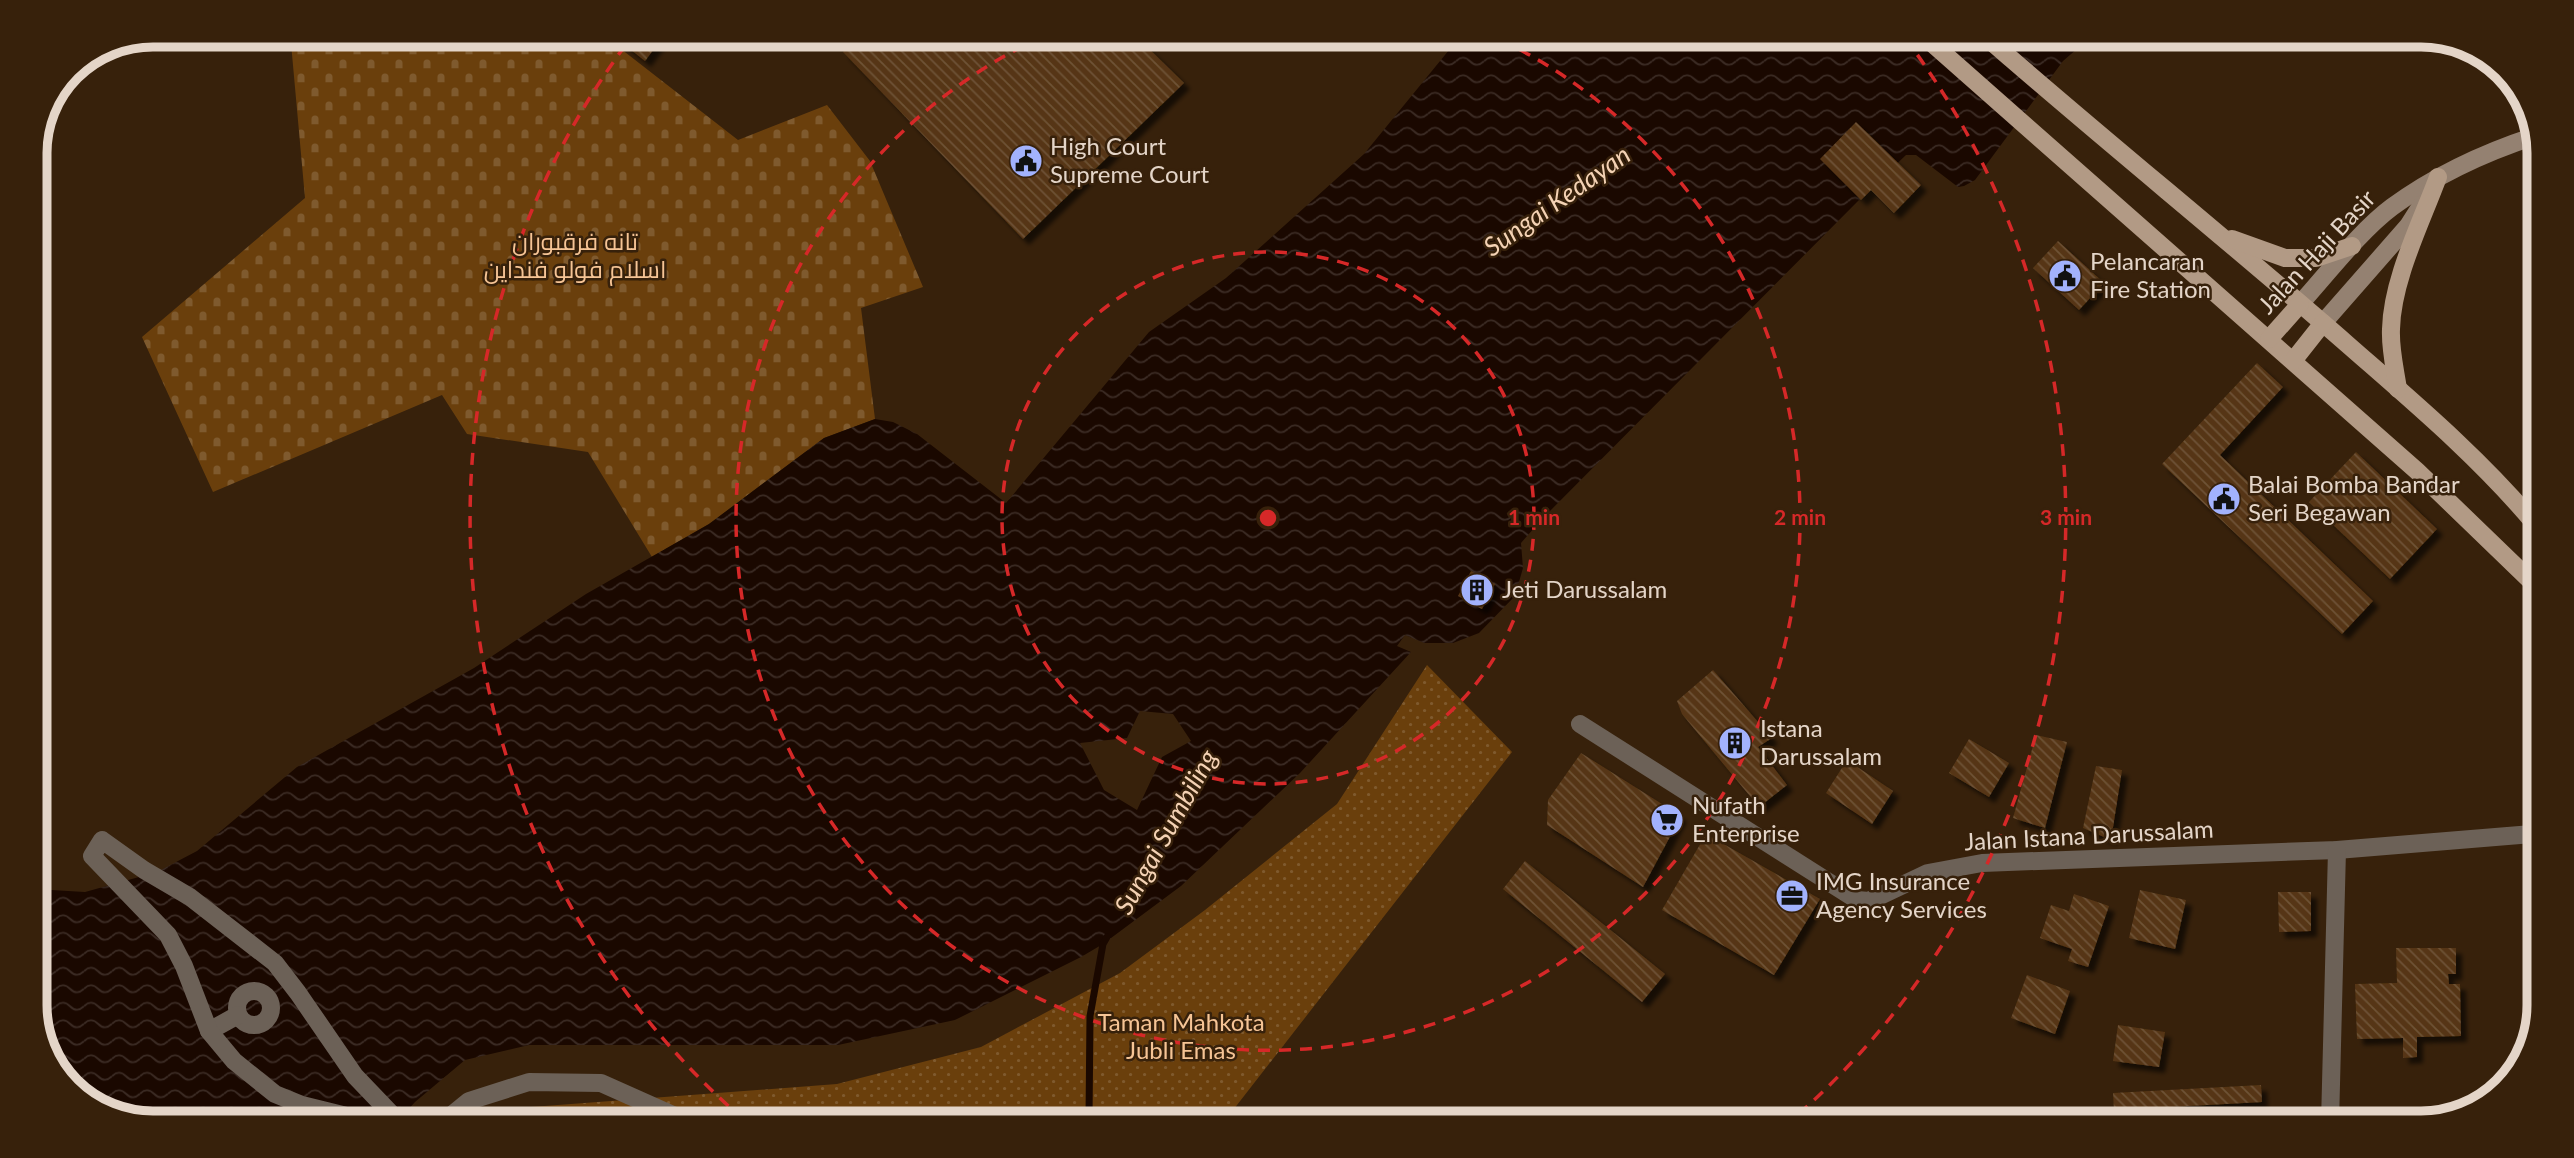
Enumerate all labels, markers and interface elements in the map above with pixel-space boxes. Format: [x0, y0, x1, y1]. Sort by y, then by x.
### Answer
place label: High Court Supreme Court [1050, 131, 1210, 188]
water label: Sungai Kedayan [1477, 138, 1636, 263]
public building icon: High Court Supreme Court [1007, 142, 1045, 180]
street label: Jalan Haji Basir [2251, 183, 2381, 319]
park label: تانه فرقبوران اسلام فولو فنداين [484, 226, 666, 286]
place label: Pelancaran Fire Station [2090, 246, 2211, 303]
public building icon: Pelancaran Fire Station [2046, 257, 2084, 295]
place label: Balai Bomba Bandar Seri Begawan [2248, 469, 2460, 526]
public building icon: Balai Bomba Bandar Seri Begawan [2205, 480, 2243, 518]
text: 1 min [1508, 504, 1560, 529]
text: 2 min [1774, 504, 1826, 529]
text: 3 min [2040, 504, 2092, 529]
centre of rings [1256, 506, 1280, 530]
building icon: Jeti Darussalam [1458, 571, 1496, 609]
place label: Jeti Darussalam [1502, 574, 1667, 603]
place label: Istana Darussalam [1760, 713, 1882, 770]
building icon: Istana Darussalam [1716, 724, 1754, 762]
water label: Sungai Sumbiling [1107, 743, 1224, 919]
place label: Nufath Enterprise [1692, 790, 1800, 847]
supermarket icon: Nufath Enterprise [1648, 801, 1686, 839]
street label: Jalan Istana Darussalam [1964, 813, 2214, 856]
place label: IMG Insurance Agency Services [1816, 866, 1987, 923]
office icon: IMG Insurance Agency Services [1773, 877, 1811, 915]
park label: Taman Mahkota Jubli Emas [1097, 1007, 1265, 1064]

